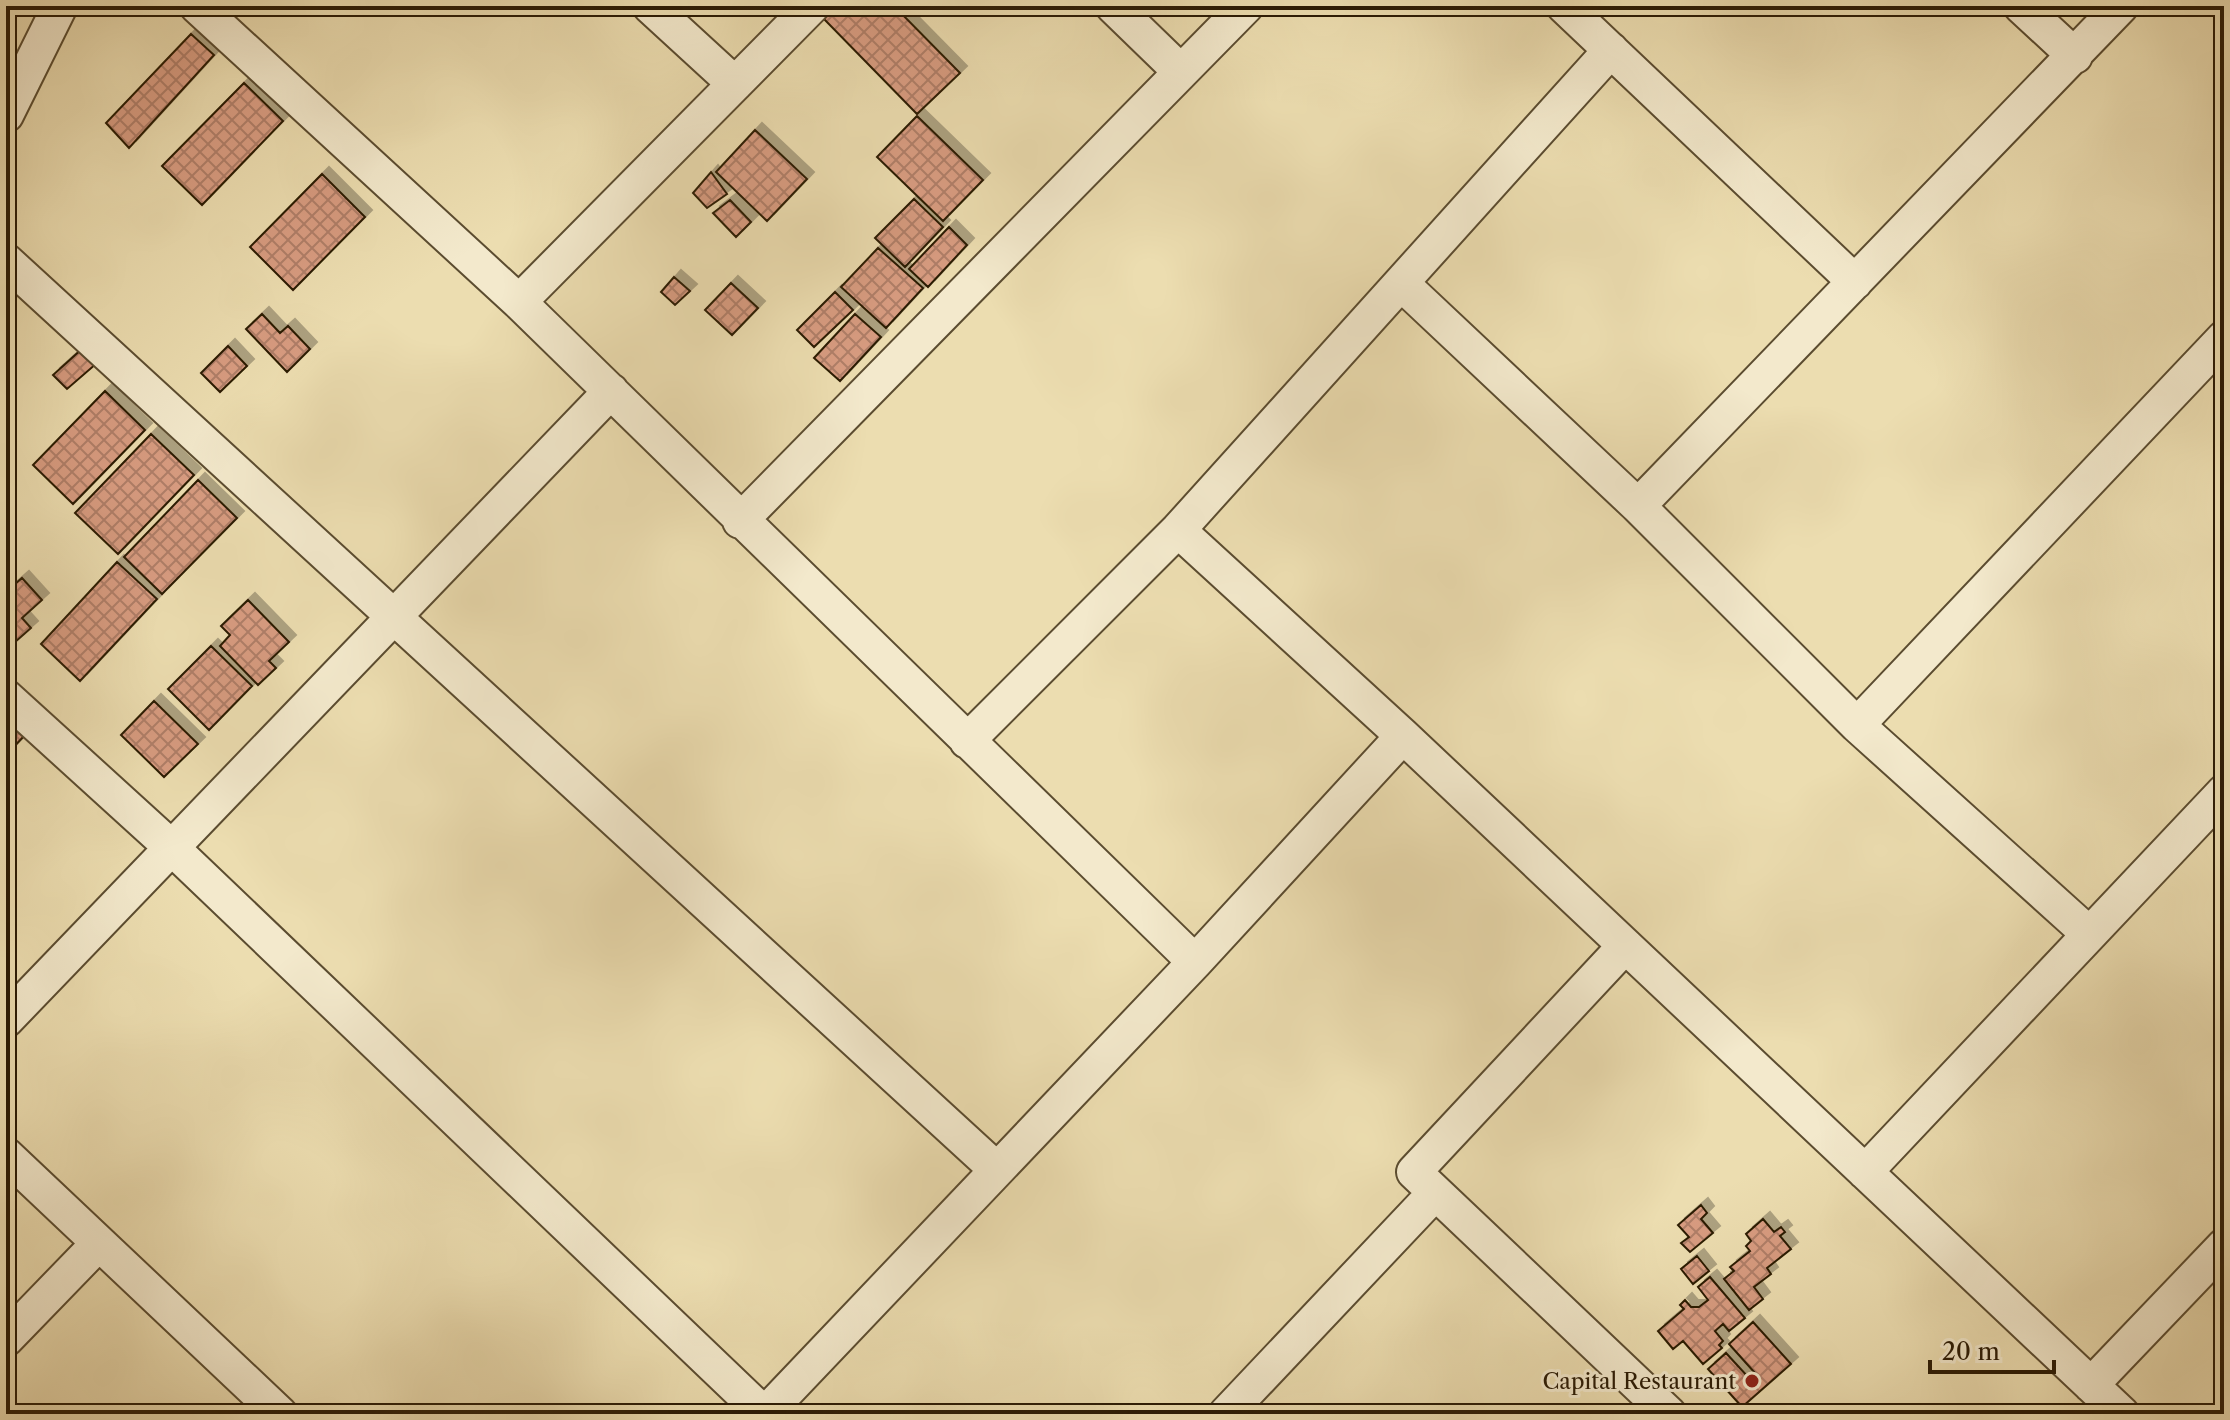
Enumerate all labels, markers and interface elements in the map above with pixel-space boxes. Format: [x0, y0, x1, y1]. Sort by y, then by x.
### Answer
scale bar [1930, 1324, 2054, 1374]
text: 20 m [1942, 1337, 2000, 1366]
place label: Capital Restaurant [1542, 1368, 1736, 1395]
marker: Capital Restaurant [1743, 1372, 1761, 1390]

